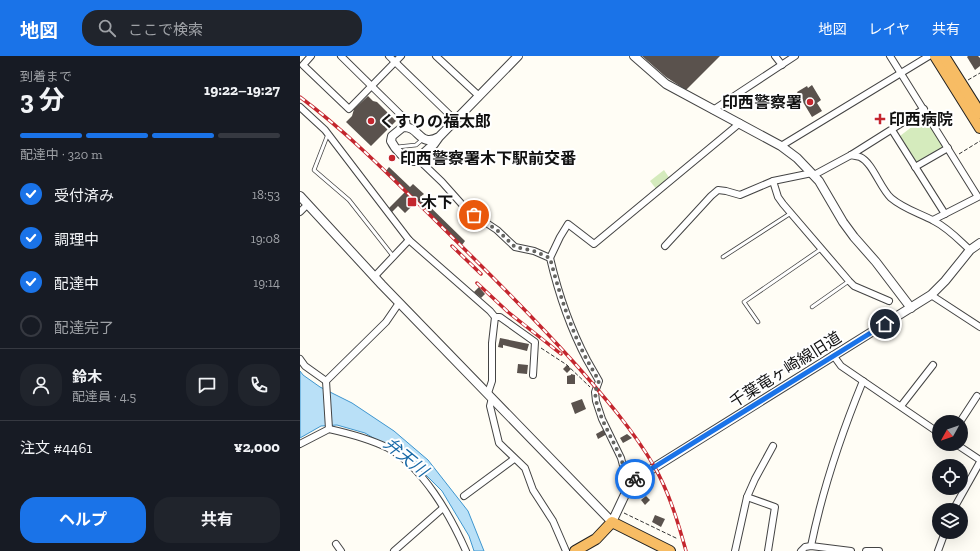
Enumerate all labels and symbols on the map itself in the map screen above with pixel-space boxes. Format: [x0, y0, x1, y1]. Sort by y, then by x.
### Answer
place label: 印西警察署 [722, 93, 802, 112]
marker: 印西警察署 [805, 97, 815, 107]
place label: 印西病院 [889, 110, 953, 129]
place label: くすりの福太郎 [379, 112, 491, 131]
marker: 印西病院 [874, 113, 886, 125]
marker: くすりの福太郎 [366, 116, 376, 126]
place label: 印西警察署木下駅前交番 [400, 149, 576, 168]
marker: 印西警察署木下駅前交番 [387, 153, 397, 163]
place label: 木下 [421, 193, 453, 212]
marker: 木下 [406, 196, 418, 208]
pin [457, 198, 491, 232]
pin [868, 307, 902, 341]
street label: 千葉竜ヶ崎線旧道 [726, 327, 845, 411]
north arrow [932, 415, 968, 451]
water label: 弁天川 [380, 433, 434, 482]
courier [615, 459, 655, 499]

